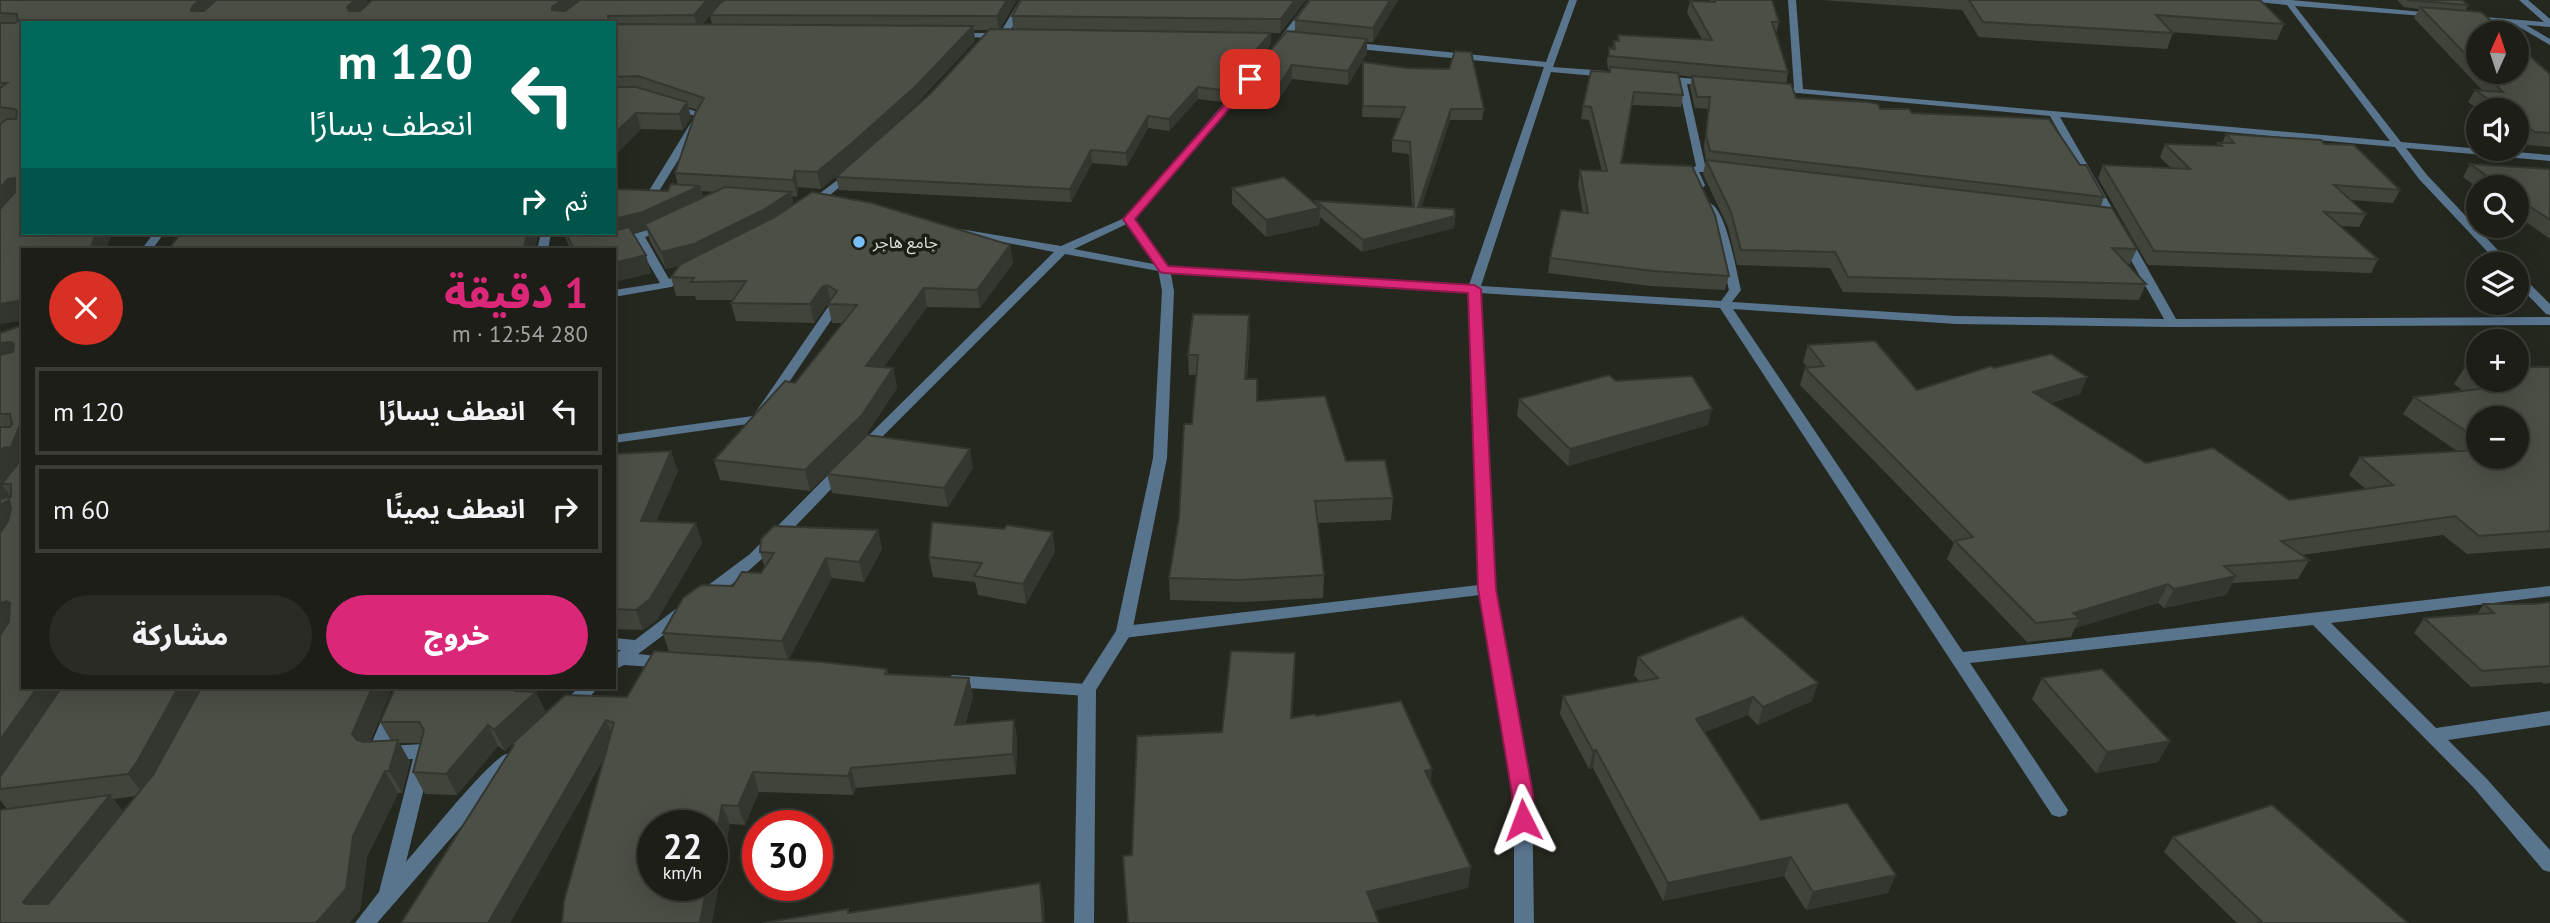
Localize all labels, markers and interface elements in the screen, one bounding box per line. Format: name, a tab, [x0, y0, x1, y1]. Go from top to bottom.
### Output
north arrow	[2466, 21, 2529, 84]
map controls	[2466, 21, 2529, 469]
text: 120 m	[338, 29, 473, 93]
icon: left	[497, 49, 588, 140]
pin	[1220, 49, 1280, 109]
icon: arrive	[1231, 60, 1269, 98]
button: sound	[2466, 98, 2529, 161]
text: انعطف يسارًا	[309, 102, 473, 144]
button: search	[2466, 175, 2529, 238]
icon: right	[514, 182, 552, 220]
text: ثم	[566, 184, 588, 217]
place label: جامع هاجر	[872, 232, 938, 255]
marker: جامع هاجر	[851, 234, 867, 250]
button: layers	[2466, 252, 2529, 315]
text: 1 دقيقة	[444, 265, 588, 320]
button: close	[49, 271, 123, 345]
text: 280 m · 12:54	[452, 319, 588, 348]
button: +	[2466, 329, 2529, 392]
icon: left	[546, 392, 584, 430]
text: انعطف يسارًا	[379, 394, 525, 427]
text: 120 m	[53, 395, 124, 428]
button: −	[2466, 406, 2529, 469]
icon: right	[546, 490, 584, 528]
text: انعطف يمينًا	[385, 492, 525, 525]
text: 60 m	[53, 493, 109, 526]
button: مشاركة	[49, 595, 312, 675]
button: خروج	[326, 595, 588, 675]
position arrow	[1486, 783, 1560, 857]
speed limit sign: 30	[742, 810, 833, 901]
text: 22	[663, 823, 702, 869]
text: km/h	[663, 861, 702, 884]

